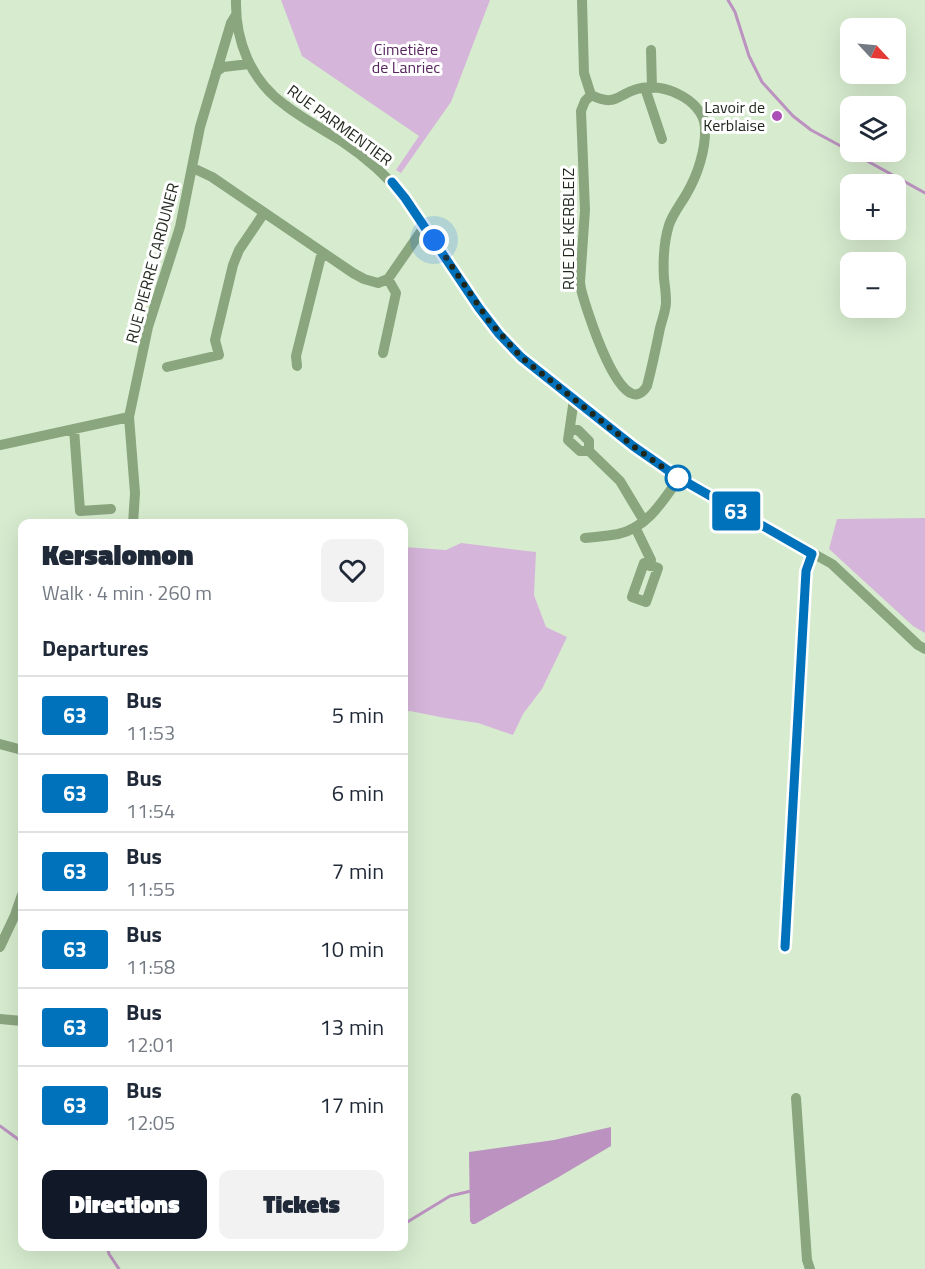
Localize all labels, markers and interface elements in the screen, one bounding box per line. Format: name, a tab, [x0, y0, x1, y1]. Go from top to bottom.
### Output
north arrow	[840, 18, 906, 84]
map controls	[840, 18, 906, 318]
park label: Cimetière de Lanriec	[372, 37, 440, 79]
street label: RUE PARMENTIER	[282, 79, 398, 172]
place label: Lavoir de Kerblaise	[703, 95, 765, 137]
button: layers	[840, 96, 906, 162]
marker: Lavoir de Kerblaise	[770, 109, 784, 123]
street label: RUE DE KERBLEIZ	[556, 168, 580, 290]
button: +	[840, 174, 906, 240]
street label: RUE PIERRE CARDUNER	[119, 180, 185, 346]
your location	[419, 225, 449, 255]
button: −	[840, 252, 906, 318]
unlabelled marker	[665, 465, 691, 491]
line badge: 63	[709, 492, 763, 530]
text: 63	[724, 495, 748, 527]
text: Kersalomon	[42, 533, 193, 576]
button: heart	[321, 539, 384, 602]
text: Walk · 4 min · 260 m	[42, 577, 212, 608]
text: Departures	[42, 631, 149, 665]
text: Bus	[126, 683, 162, 717]
text: 5 min	[332, 698, 384, 732]
text: 63	[63, 699, 87, 731]
text: 11:53	[126, 717, 175, 748]
text: Bus	[126, 761, 162, 795]
text: 6 min	[332, 776, 384, 810]
text: 63	[63, 777, 87, 809]
text: 11:54	[126, 795, 175, 826]
text: Bus	[126, 839, 162, 873]
text: 7 min	[332, 854, 384, 888]
text: 63	[63, 855, 87, 887]
text: 11:55	[126, 873, 175, 904]
text: Bus	[126, 917, 162, 951]
text: 10 min	[319, 932, 384, 966]
text: 63	[63, 933, 87, 965]
text: 11:58	[126, 951, 175, 982]
text: Bus	[126, 995, 162, 1029]
text: 13 min	[319, 1010, 384, 1044]
text: 63	[63, 1011, 87, 1043]
text: 12:01	[126, 1029, 175, 1060]
text: Bus	[126, 1073, 162, 1107]
text: 17 min	[319, 1088, 384, 1122]
text: 63	[63, 1089, 87, 1121]
text: 12:05	[126, 1107, 175, 1138]
button: Directions	[42, 1170, 207, 1239]
button: Tickets	[219, 1170, 384, 1239]

